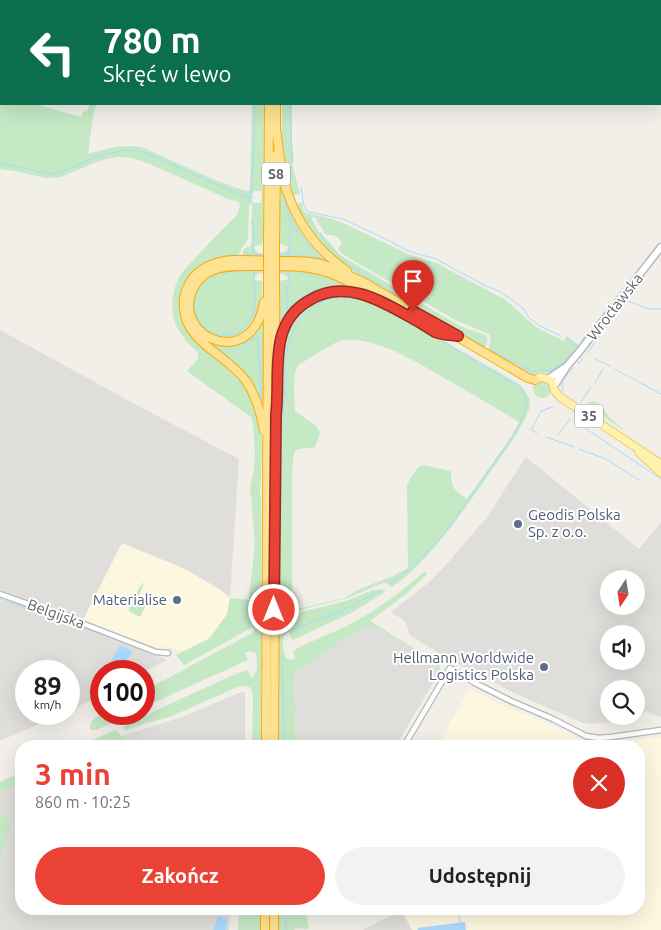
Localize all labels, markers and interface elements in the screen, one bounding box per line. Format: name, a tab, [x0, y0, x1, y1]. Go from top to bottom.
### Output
icon: left	[20, 20, 85, 85]
text: 780 m	[103, 20, 201, 60]
text: Skręć w lewo	[103, 61, 231, 86]
road number: S8	[262, 162, 290, 185]
pin	[392, 260, 434, 311]
icon: arrive	[399, 267, 427, 295]
street label: Wrocławska	[583, 270, 646, 344]
road number: 35	[575, 404, 603, 428]
place label: Geodis Polska Sp. z o.o.	[528, 506, 621, 540]
marker: Geodis Polska Sp. z o.o.	[512, 518, 524, 530]
north arrow	[600, 570, 645, 615]
map controls	[600, 570, 645, 725]
position arrow	[247, 583, 299, 635]
place label: Materialise	[93, 591, 167, 608]
marker: Materialise	[171, 594, 183, 606]
street label: Belgijska	[25, 595, 87, 632]
button: sound	[600, 625, 645, 670]
place label: Hellmann Worldwide Logistics Polska	[393, 649, 534, 683]
speed limit sign: 100	[90, 660, 155, 725]
marker: Hellmann Worldwide Logistics Polska	[538, 661, 550, 673]
text: 89	[33, 672, 62, 700]
button: search	[600, 680, 645, 725]
text: km/h	[34, 698, 61, 711]
text: 3 min	[35, 757, 111, 791]
button: close	[573, 757, 625, 809]
text: 860 m · 10:25	[35, 793, 131, 811]
button: Zakończ	[35, 847, 325, 905]
button: Udostępnij	[335, 847, 625, 905]

